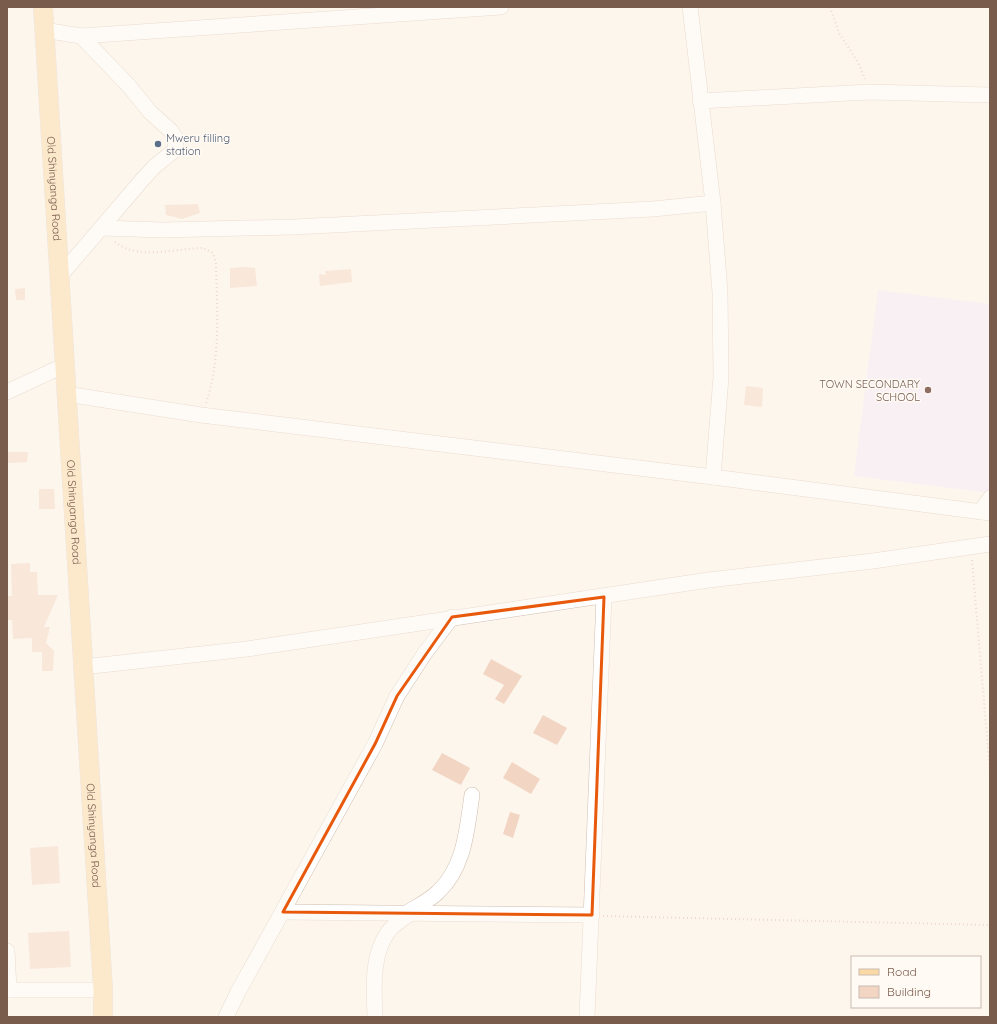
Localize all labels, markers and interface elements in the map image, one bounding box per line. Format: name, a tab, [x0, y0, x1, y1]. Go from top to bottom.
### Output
place label: Mweru filling station	[166, 131, 230, 158]
street label: Old Shinyanga Road	[44, 136, 64, 241]
marker: Mweru filling station	[153, 139, 163, 149]
place label: TOWN SECONDARY SCHOOL	[819, 377, 920, 404]
marker: TOWN SECONDARY SCHOOL	[923, 385, 933, 395]
street label: Old Shinyanga Road	[64, 459, 84, 565]
street label: Old Shinyanga Road	[83, 783, 104, 888]
legend	[851, 956, 981, 1008]
text: Road	[887, 964, 917, 979]
text: Building	[887, 984, 931, 999]

